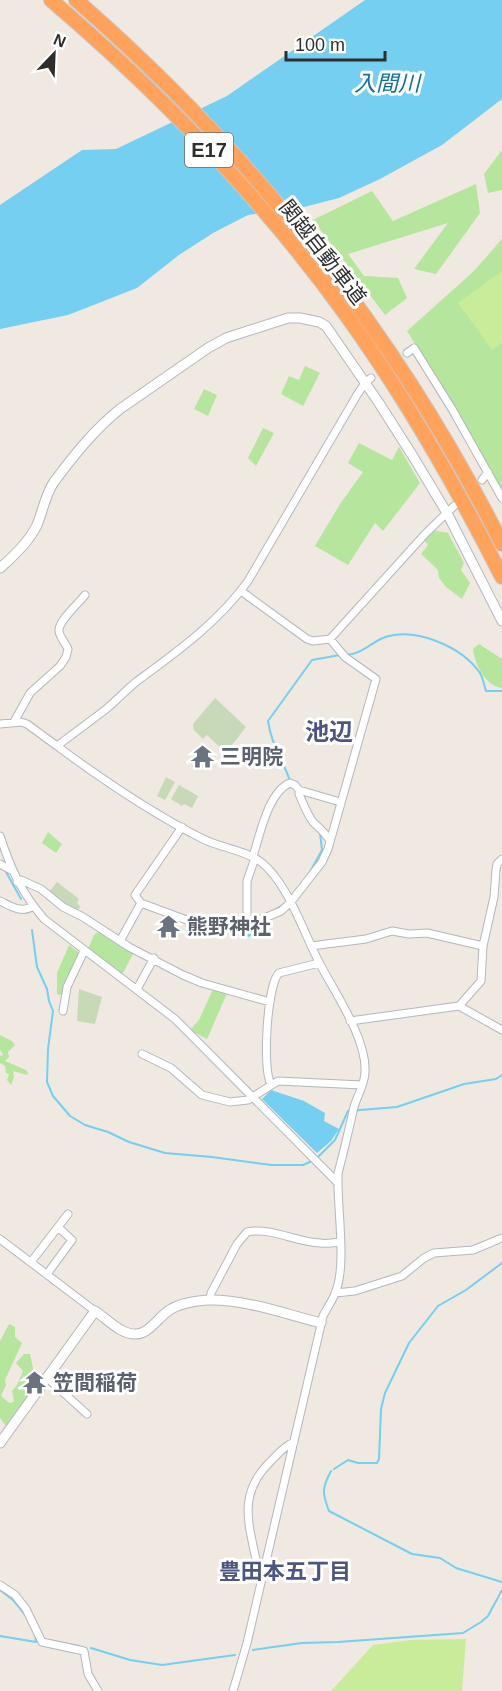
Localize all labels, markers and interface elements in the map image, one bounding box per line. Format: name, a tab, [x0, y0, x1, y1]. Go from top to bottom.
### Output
north arrow	[24, 24, 84, 84]
scale bar	[286, 24, 385, 62]
text: N	[51, 31, 68, 51]
text: 100 m	[295, 35, 345, 55]
water label: 入間川	[354, 71, 422, 96]
road number: E17	[185, 133, 233, 167]
street label: 関越自動車道	[275, 195, 371, 309]
district label: 池辺	[305, 718, 353, 745]
temple icon: 三明院	[189, 743, 215, 769]
place label: 三明院	[220, 745, 283, 768]
temple icon: 熊野神社	[156, 913, 182, 939]
place label: 熊野神社	[187, 915, 271, 938]
temple icon: 笠間稲荷	[22, 1369, 48, 1395]
place label: 笠間稲荷	[53, 1371, 137, 1394]
district label: 豊田本五丁目	[219, 1559, 351, 1584]

